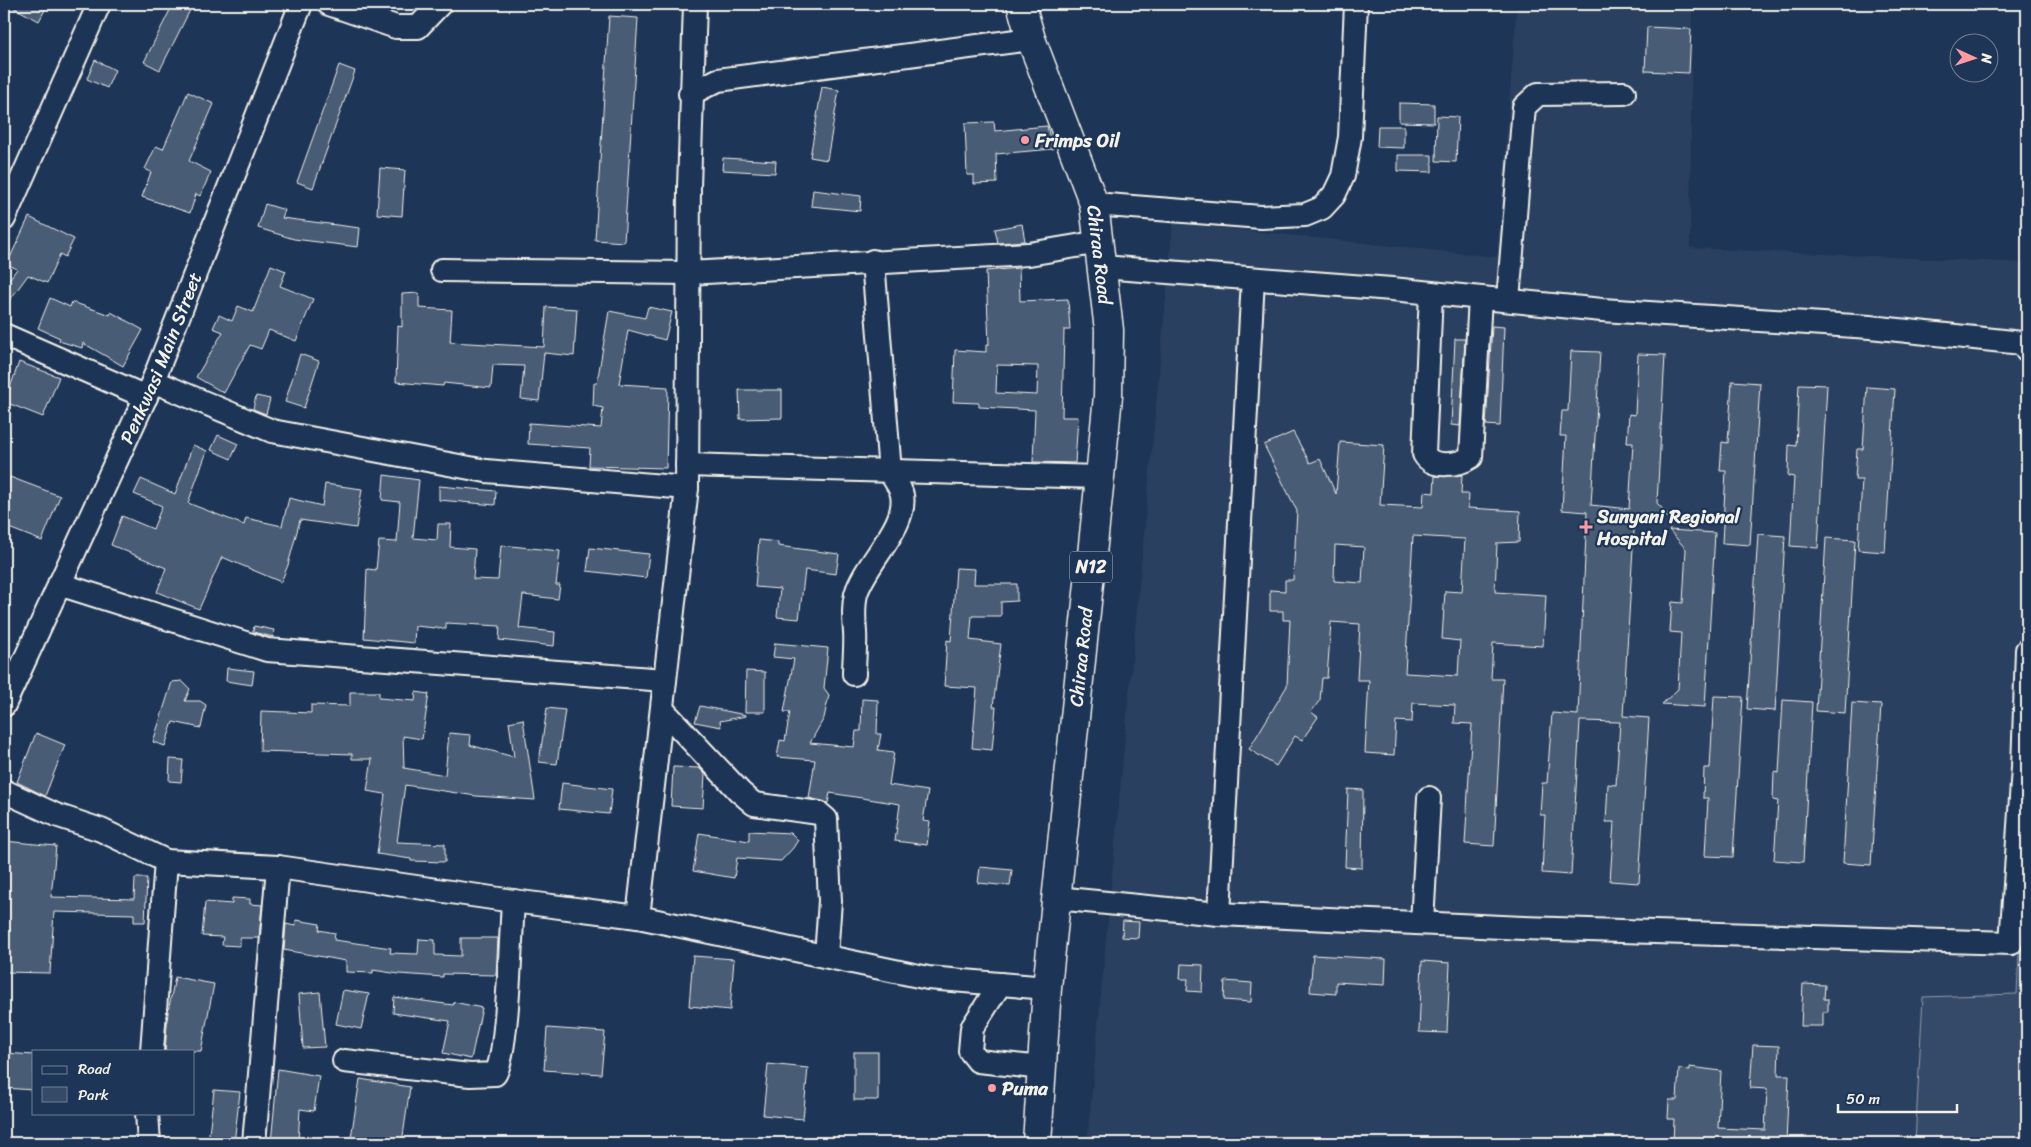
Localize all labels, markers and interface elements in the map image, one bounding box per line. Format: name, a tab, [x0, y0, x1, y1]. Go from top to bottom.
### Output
north arrow	[1948, 32, 1998, 82]
text: N	[1974, 52, 1999, 64]
place label: Frimps Oil	[1034, 124, 1121, 157]
marker: Frimps Oil	[1019, 134, 1031, 146]
street label: Chiraa Road	[1078, 203, 1123, 308]
street label: Penkwasi Main Street	[110, 267, 211, 449]
place label: Sunyani Regional Hospital	[1596, 500, 1741, 555]
marker: Sunyani Regional Hospital	[1579, 520, 1593, 534]
road number: N12	[1070, 552, 1112, 582]
street label: Chiraa Road	[1059, 604, 1103, 708]
legend	[32, 1050, 195, 1114]
text: Road	[78, 1056, 111, 1082]
place label: Puma	[1002, 1072, 1048, 1105]
text: Park	[78, 1082, 109, 1108]
marker: Puma	[986, 1082, 998, 1094]
scale bar	[1838, 1082, 1957, 1114]
text: 50 m	[1846, 1086, 1881, 1112]

